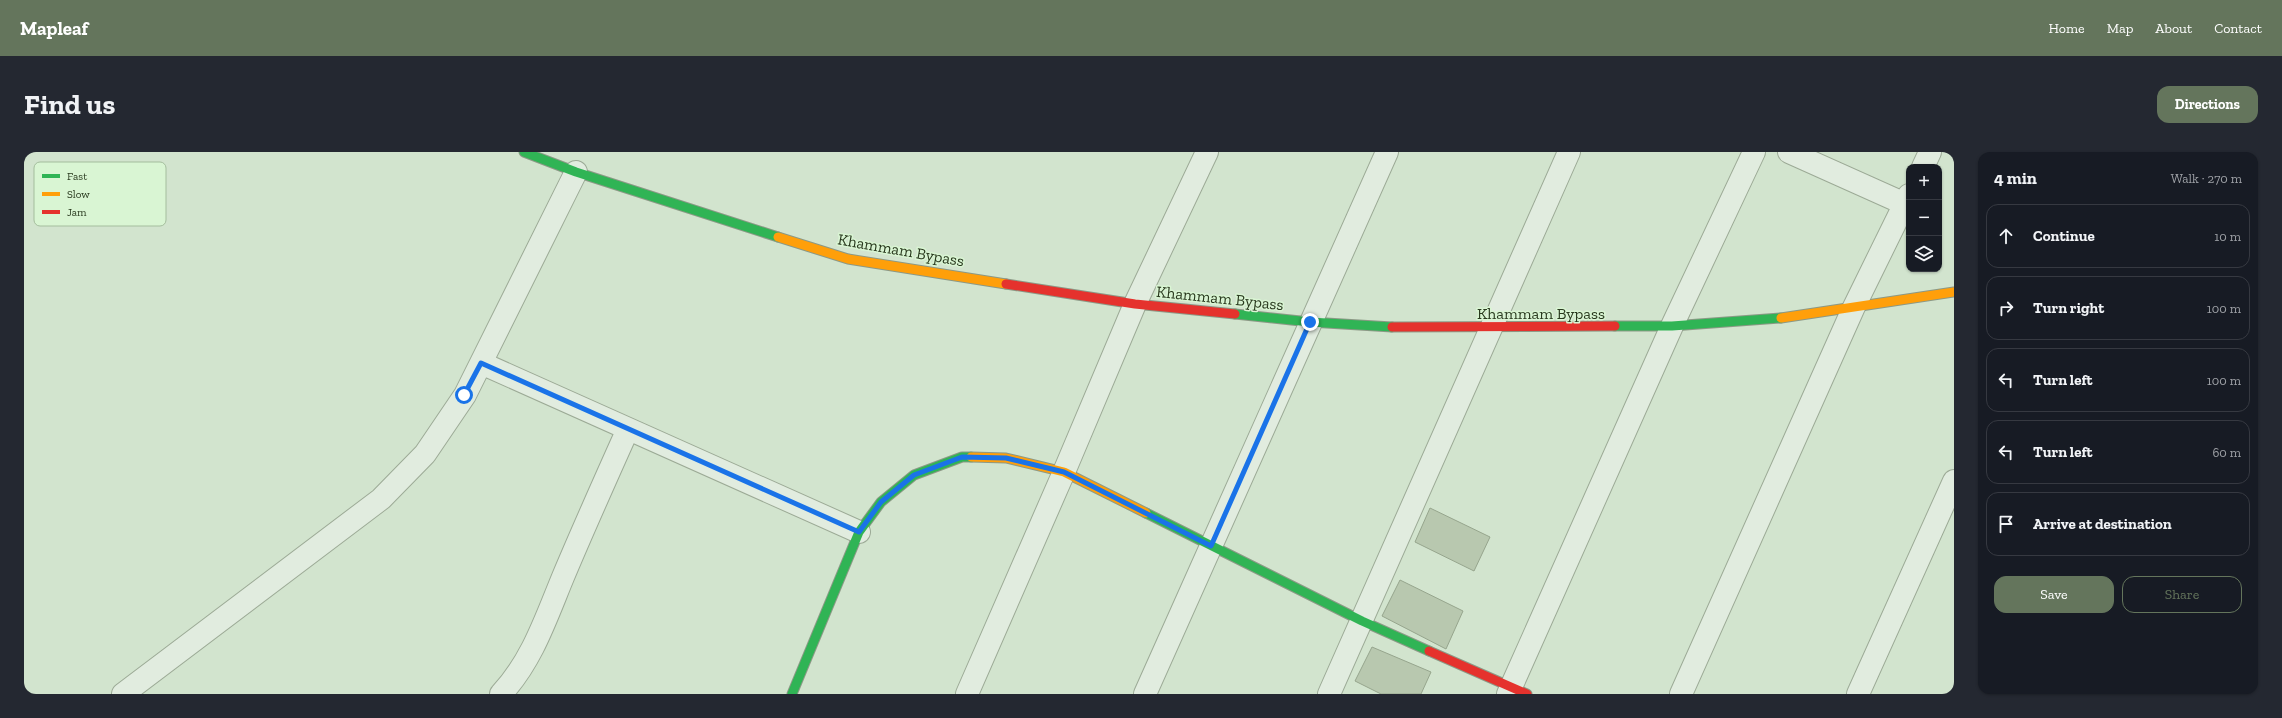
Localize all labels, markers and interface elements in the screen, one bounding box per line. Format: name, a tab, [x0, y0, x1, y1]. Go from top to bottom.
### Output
text: Mapleaf	[20, 17, 88, 40]
text: Home	[2049, 20, 2085, 37]
text: Map	[2107, 20, 2133, 37]
text: About	[2155, 20, 2192, 37]
text: Contact	[2214, 20, 2262, 37]
button: Directions	[2157, 86, 2258, 123]
text: Find us	[24, 88, 115, 121]
legend	[34, 162, 166, 226]
map controls	[1906, 164, 1942, 272]
button: +	[1906, 164, 1942, 200]
text: 4 min	[1994, 168, 2037, 188]
text: Fast	[67, 170, 88, 183]
text: Walk · 270 m	[2171, 171, 2242, 186]
text: Slow	[67, 188, 90, 201]
button: −	[1906, 200, 1942, 236]
text: Jam	[67, 206, 87, 219]
icon: ahead	[1995, 225, 2017, 247]
text: Continue	[2033, 227, 2095, 245]
text: 10 m	[2214, 229, 2241, 244]
street label: Khammam Bypass	[836, 230, 966, 270]
button: layers	[1906, 236, 1942, 272]
street label: Khammam Bypass	[1155, 282, 1285, 314]
icon: right	[1995, 297, 2017, 319]
text: Turn right	[2033, 299, 2104, 317]
text: 100 m	[2207, 301, 2241, 316]
street label: Khammam Bypass	[1477, 304, 1605, 323]
route end	[1301, 313, 1319, 331]
icon: left	[1995, 369, 2017, 391]
text: Turn left	[2033, 371, 2093, 389]
text: 100 m	[2207, 373, 2241, 388]
route start	[455, 386, 473, 404]
icon: left	[1995, 441, 2017, 463]
text: Turn left	[2033, 443, 2093, 461]
text: 60 m	[2212, 445, 2241, 460]
icon: arrive	[1995, 513, 2017, 535]
text: Arrive at destination	[2033, 515, 2172, 533]
button: Save	[1994, 576, 2114, 613]
button: Share	[2122, 576, 2242, 613]

